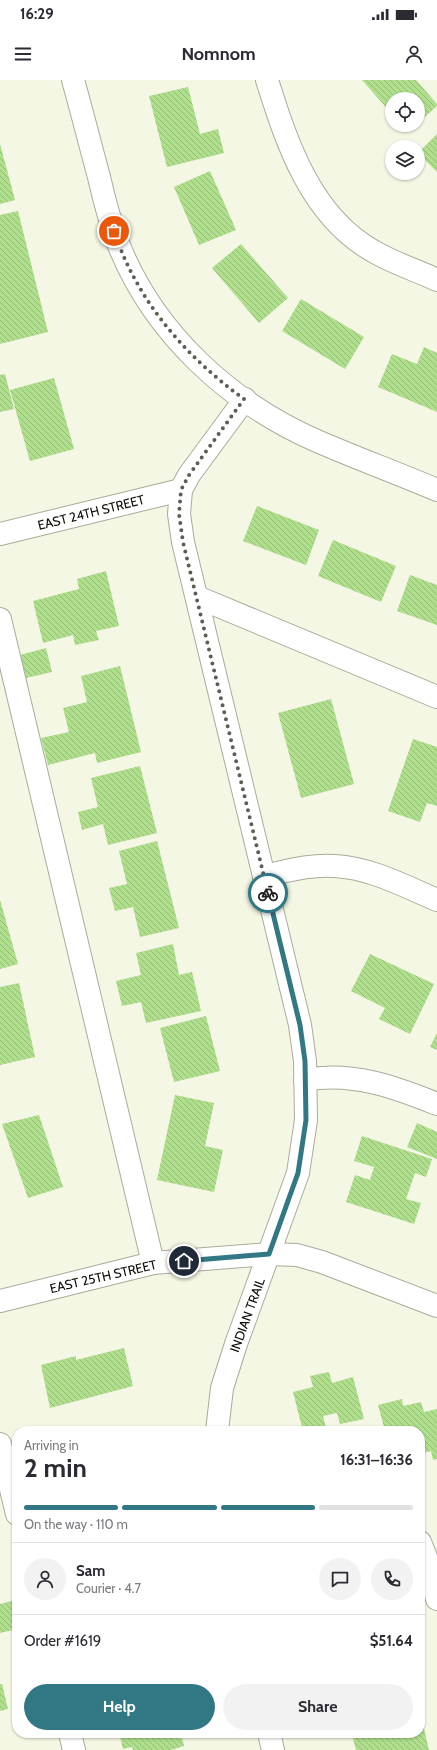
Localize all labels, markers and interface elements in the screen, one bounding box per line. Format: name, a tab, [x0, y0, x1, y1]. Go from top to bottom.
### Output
text: 16:29	[20, 5, 54, 23]
icon: menu	[12, 43, 34, 65]
text: Nomnom	[181, 43, 256, 65]
icon: person	[403, 43, 425, 65]
map controls	[385, 92, 425, 180]
button: locate	[385, 92, 425, 132]
button: layers	[385, 140, 425, 180]
pin	[97, 214, 131, 248]
icon: bag	[103, 220, 125, 242]
street label: EAST 24TH STREET	[36, 491, 146, 533]
courier	[248, 873, 288, 913]
icon: bike	[257, 882, 279, 904]
pin	[167, 1244, 201, 1278]
icon: home	[173, 1250, 195, 1272]
street label: EAST 25TH STREET	[48, 1256, 158, 1296]
street label: INDIAN TRAIL	[226, 1275, 268, 1354]
text: Arriving in	[24, 1437, 79, 1453]
text: 16:31–16:36	[340, 1451, 413, 1469]
text: 2 min	[24, 1452, 87, 1484]
text: On the way · 110 m	[24, 1516, 128, 1532]
button: person	[24, 1558, 66, 1600]
button: chat	[319, 1558, 361, 1600]
button: phone	[371, 1558, 413, 1600]
text: Sam	[76, 1562, 105, 1580]
text: Courier · 4.7	[76, 1580, 141, 1596]
text: Order #1619	[24, 1632, 101, 1650]
text: $51.64	[370, 1632, 413, 1650]
button: Help	[24, 1684, 215, 1730]
button: Share	[223, 1684, 413, 1730]

